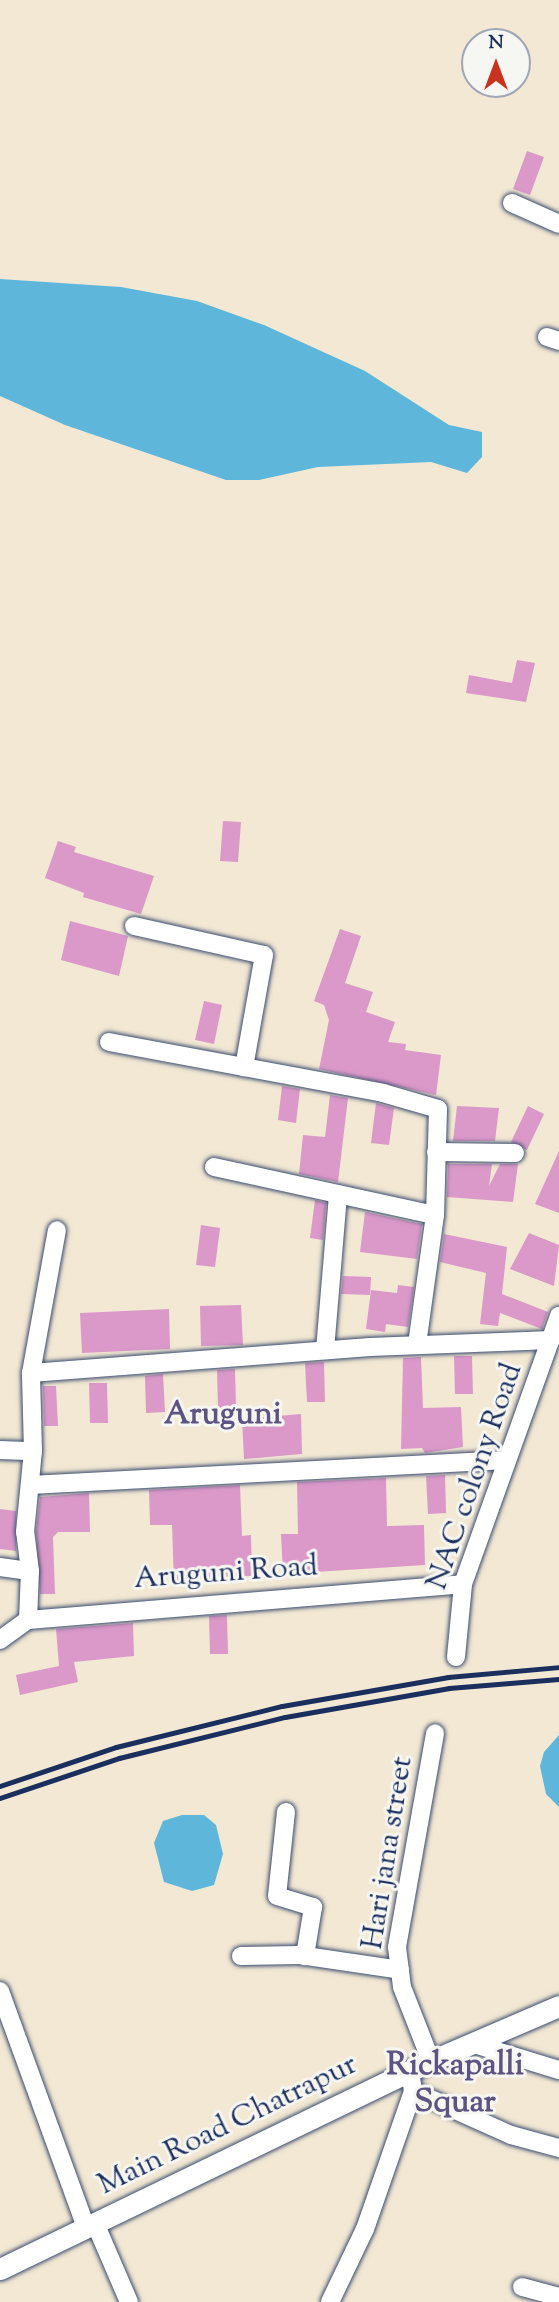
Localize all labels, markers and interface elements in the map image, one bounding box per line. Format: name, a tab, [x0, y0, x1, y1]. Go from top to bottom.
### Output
north arrow	[461, 28, 531, 98]
text: N	[488, 30, 504, 57]
street label: NAC colony Road	[420, 1359, 532, 1595]
district label: Aruguni	[164, 1396, 282, 1434]
street label: Aruguni Road	[133, 1550, 319, 1598]
street label: Hari jana street	[356, 1754, 422, 1952]
street label: Main Road Chatrapur	[93, 2048, 363, 2204]
district label: Rickapalli Squar	[386, 2048, 524, 2123]

